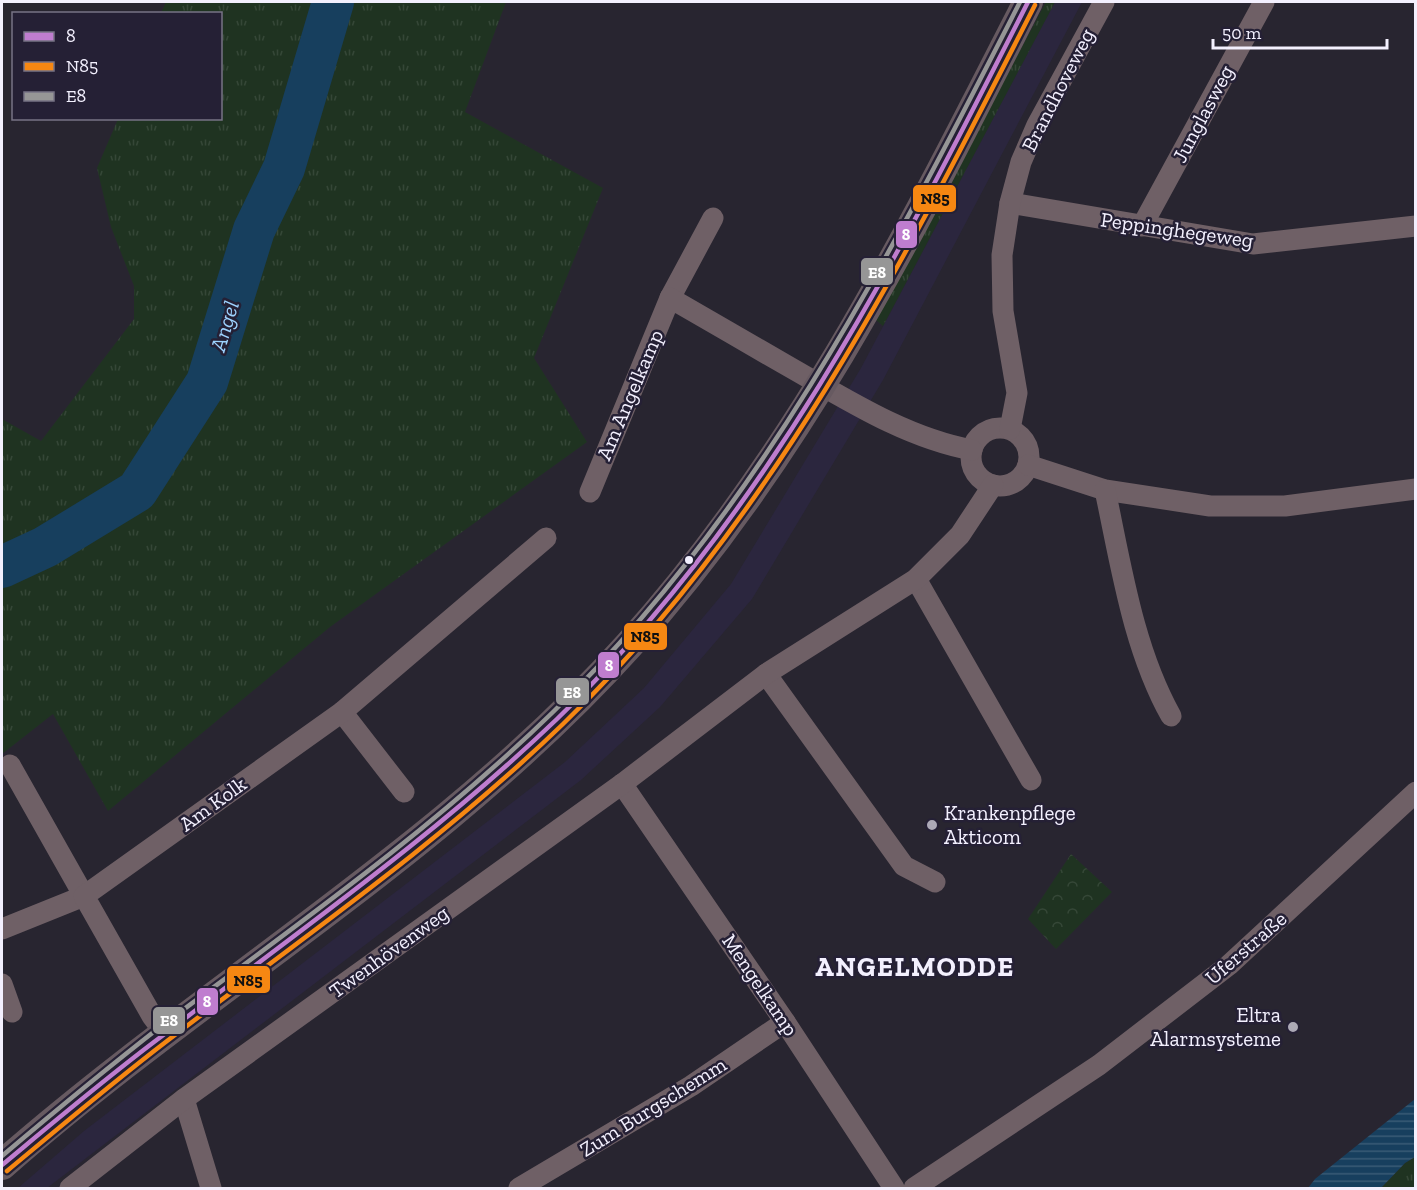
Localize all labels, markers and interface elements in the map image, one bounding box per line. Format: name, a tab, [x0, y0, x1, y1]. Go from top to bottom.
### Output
legend	[12, 12, 222, 120]
scale bar	[1213, 12, 1387, 50]
text: 50 m	[1222, 22, 1262, 44]
street label: Brandhoveweg	[1016, 24, 1099, 155]
text: 8	[66, 25, 76, 47]
text: N85	[66, 55, 98, 77]
street label: Junglasweg	[1166, 60, 1239, 167]
text: E8	[66, 85, 86, 107]
line badge: N85	[912, 184, 957, 213]
text: N85	[920, 189, 950, 208]
street label: Peppinghegeweg	[1099, 206, 1256, 253]
line badge: 8	[895, 220, 918, 249]
text: 8	[902, 225, 911, 244]
line badge: E8	[860, 257, 894, 286]
text: E8	[868, 263, 886, 282]
water label: Angel	[204, 298, 245, 356]
street label: Am Angelkamp	[591, 326, 668, 464]
unlabelled marker	[683, 554, 695, 566]
line badge: N85	[623, 622, 668, 651]
text: N85	[630, 627, 660, 646]
line badge: 8	[597, 651, 620, 679]
text: 8	[605, 656, 614, 675]
line badge: E8	[555, 677, 590, 706]
text: E8	[563, 683, 581, 702]
street label: Am Kolk	[174, 771, 251, 836]
place label: Krankenpflege Akticom	[944, 800, 1076, 849]
marker: Krankenpflege Akticom	[925, 818, 939, 832]
street label: Twenhövenweg	[324, 900, 454, 1003]
street label: Uferstraße	[1200, 906, 1291, 990]
street label: Mengelkamp	[717, 929, 804, 1040]
district label: ANGELMODDE	[815, 951, 1015, 983]
line badge: N85	[226, 965, 271, 994]
text: N85	[233, 971, 263, 990]
line badge: 8	[196, 987, 219, 1016]
text: 8	[203, 992, 212, 1011]
place label: Eltra Alarmsysteme	[1150, 1002, 1281, 1051]
line badge: E8	[152, 1006, 186, 1035]
text: E8	[160, 1011, 178, 1030]
marker: Eltra Alarmsysteme	[1286, 1020, 1300, 1034]
street label: Zum Burgschemm	[575, 1051, 731, 1162]

